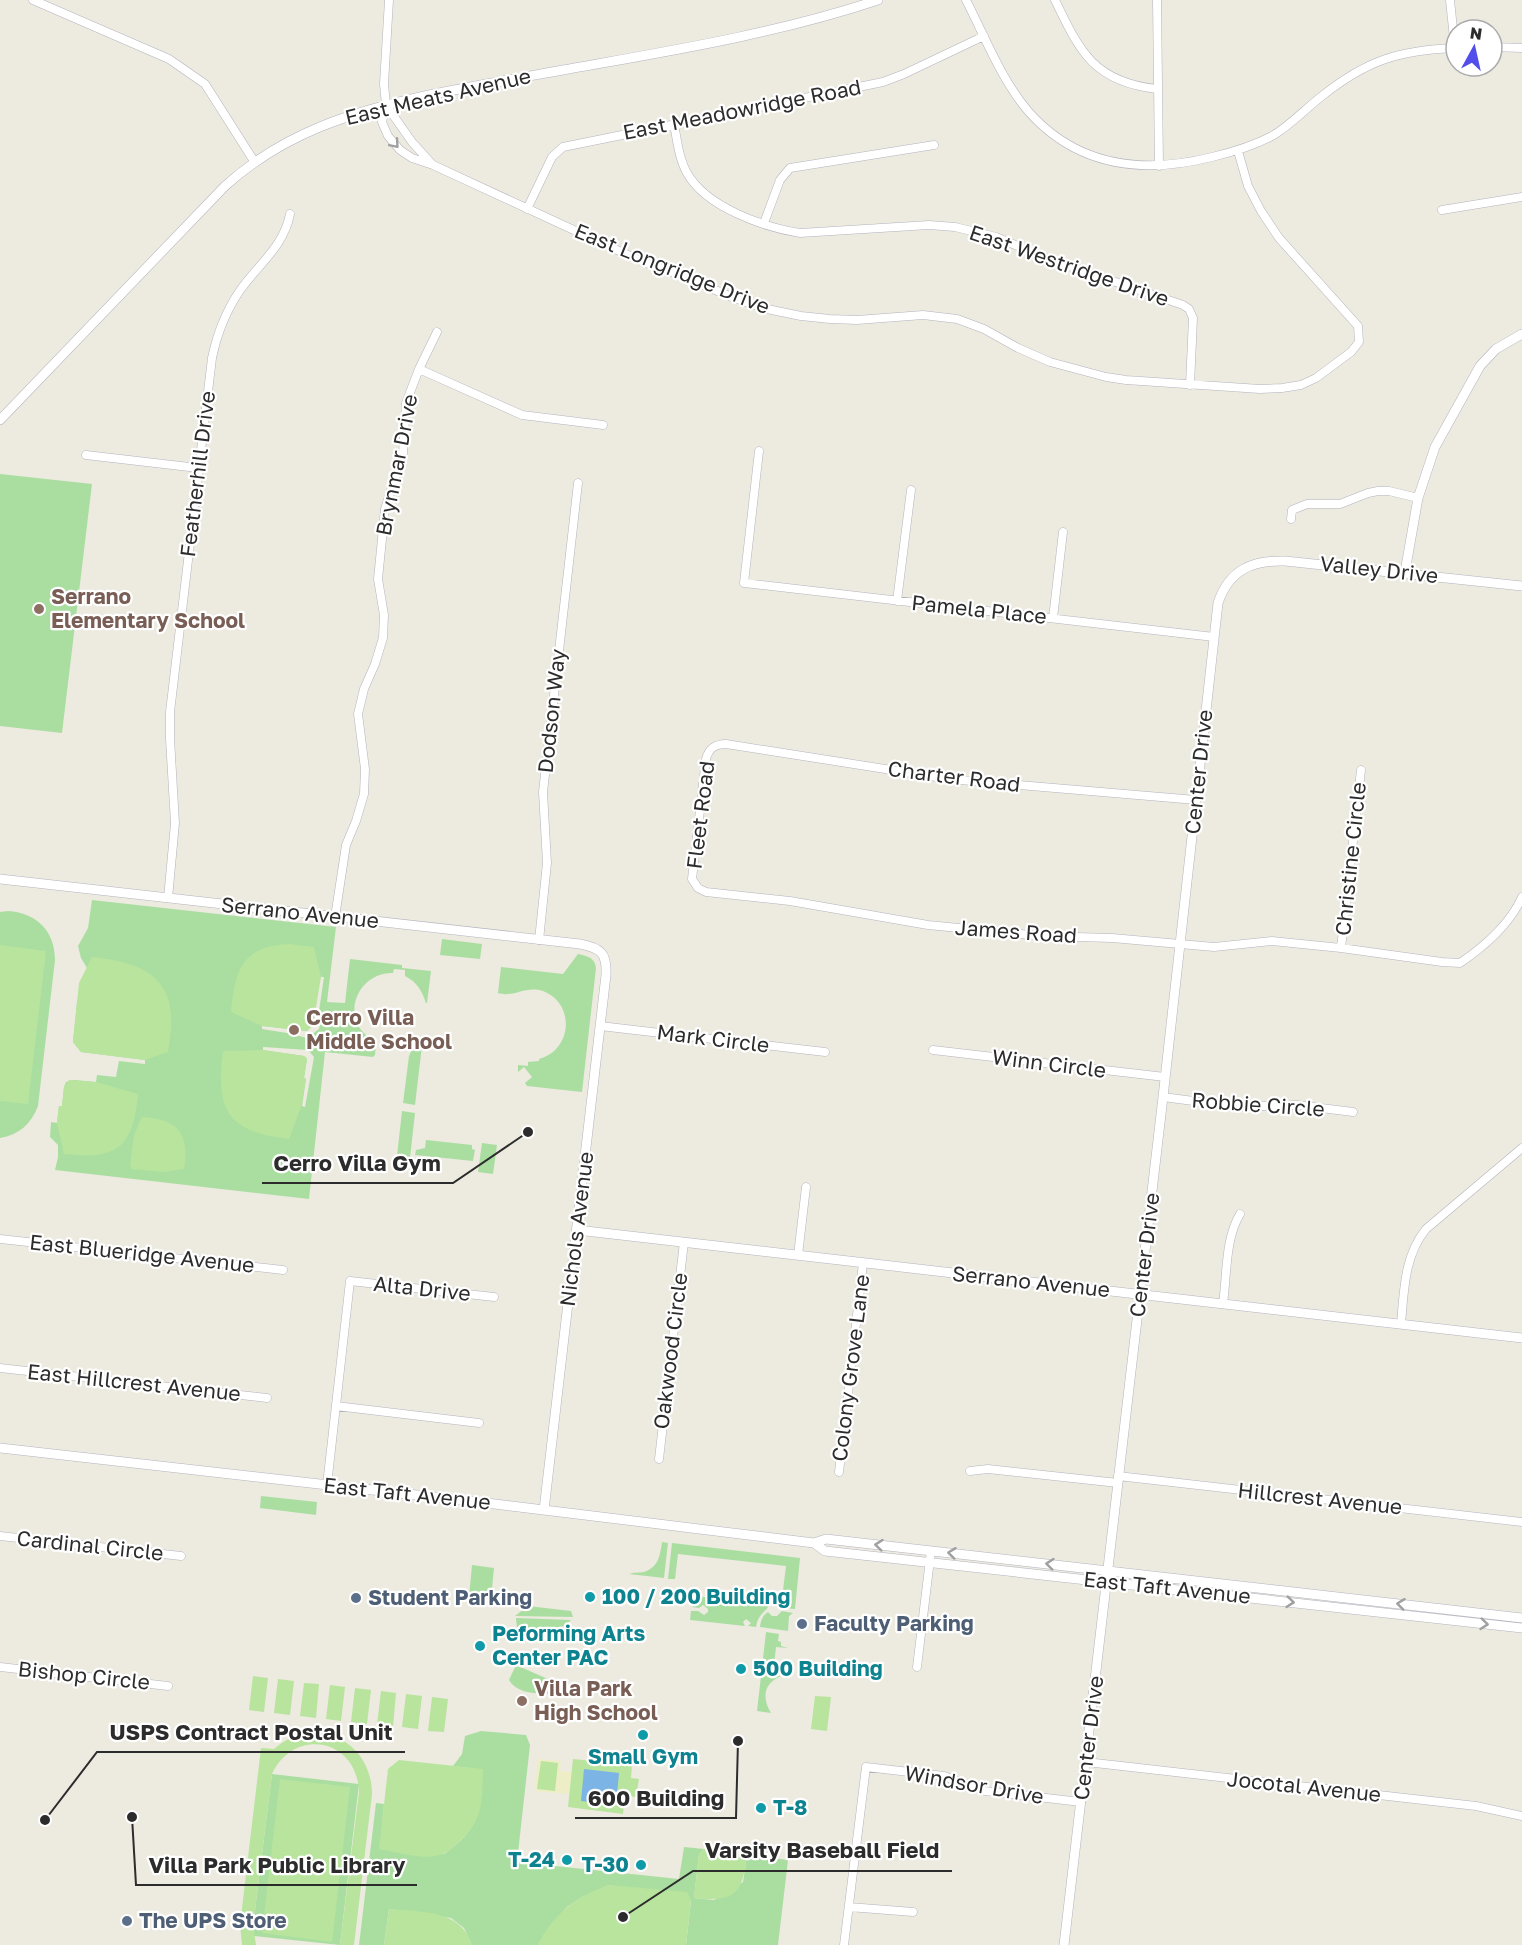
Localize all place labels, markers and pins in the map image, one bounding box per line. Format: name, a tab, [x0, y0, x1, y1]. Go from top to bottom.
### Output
place label: Serrano Elementary School	[51, 583, 245, 633]
marker: Serrano Elementary School	[32, 602, 46, 616]
place label: Cerro Villa Middle School	[306, 1004, 452, 1054]
marker: Cerro Villa Middle School	[287, 1023, 301, 1037]
callout: Cerro Villa Gym	[262, 1143, 453, 1183]
place label: 100 / 200 Building	[602, 1583, 790, 1609]
place label: Student Parking	[368, 1584, 532, 1610]
marker: 100 / 200 Building	[583, 1590, 597, 1604]
marker: Student Parking	[349, 1591, 363, 1605]
place label: Faculty Parking	[814, 1610, 974, 1636]
marker: Faculty Parking	[795, 1617, 809, 1631]
place label: Peforming Arts Center PAC	[492, 1620, 645, 1670]
marker: Peforming Arts Center PAC	[473, 1639, 487, 1653]
place label: 500 Building	[753, 1655, 883, 1681]
marker: 500 Building	[734, 1662, 748, 1676]
place label: Villa Park High School	[534, 1675, 658, 1725]
marker: Villa Park High School	[515, 1694, 529, 1708]
callout: USPS Contract Postal Unit	[97, 1712, 405, 1752]
marker: Small Gym	[636, 1728, 650, 1742]
place label: Small Gym	[588, 1743, 698, 1769]
callout: 600 Building	[575, 1778, 736, 1818]
place label: T-8	[773, 1794, 808, 1820]
marker: T-8	[754, 1801, 768, 1815]
callout: Varsity Baseball Field	[693, 1831, 952, 1871]
callout: Villa Park Public Library	[136, 1845, 417, 1885]
place label: T-24	[508, 1846, 555, 1872]
place label: T-30	[581, 1851, 629, 1877]
marker: T-24	[560, 1853, 574, 1867]
marker: T-30	[634, 1858, 648, 1872]
place label: The UPS Store	[139, 1907, 287, 1933]
marker: The UPS Store	[120, 1914, 134, 1928]

